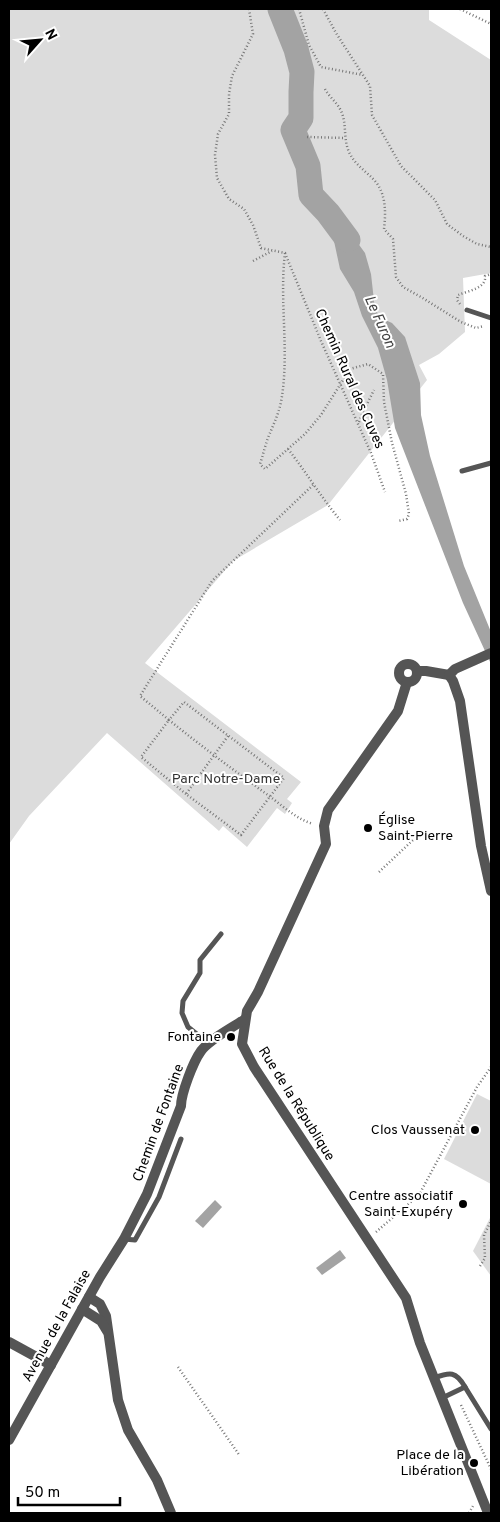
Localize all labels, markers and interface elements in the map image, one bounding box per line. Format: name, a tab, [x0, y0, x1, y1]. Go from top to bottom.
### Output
north arrow	[15, 15, 65, 65]
text: N	[40, 26, 60, 43]
water label: Le Furon	[359, 293, 399, 351]
street label: Chemin Rural des Cuves	[310, 306, 388, 452]
park label: Parc Notre-Dame	[172, 771, 280, 788]
place label: Église Saint-Pierre	[378, 811, 453, 845]
marker: Église Saint-Pierre	[362, 822, 374, 834]
place label: Fontaine	[167, 1029, 221, 1046]
marker: Fontaine	[225, 1031, 237, 1043]
street label: Rue de la République	[254, 1044, 338, 1164]
street label: Chemin de Fontaine	[130, 1062, 188, 1184]
place label: Clos Vaussenat	[371, 1122, 465, 1139]
marker: Clos Vaussenat	[469, 1124, 481, 1136]
place label: Centre associatif Saint-Exupéry	[349, 1188, 453, 1221]
marker: Centre associatif Saint-Exupéry	[457, 1198, 469, 1210]
street label: Avenue de la Falaise	[19, 1267, 95, 1385]
place label: Place de la Libération	[396, 1447, 464, 1480]
marker: Place de la Libération	[468, 1457, 480, 1469]
scale bar	[18, 1474, 120, 1506]
text: 50 m	[25, 1484, 60, 1503]

